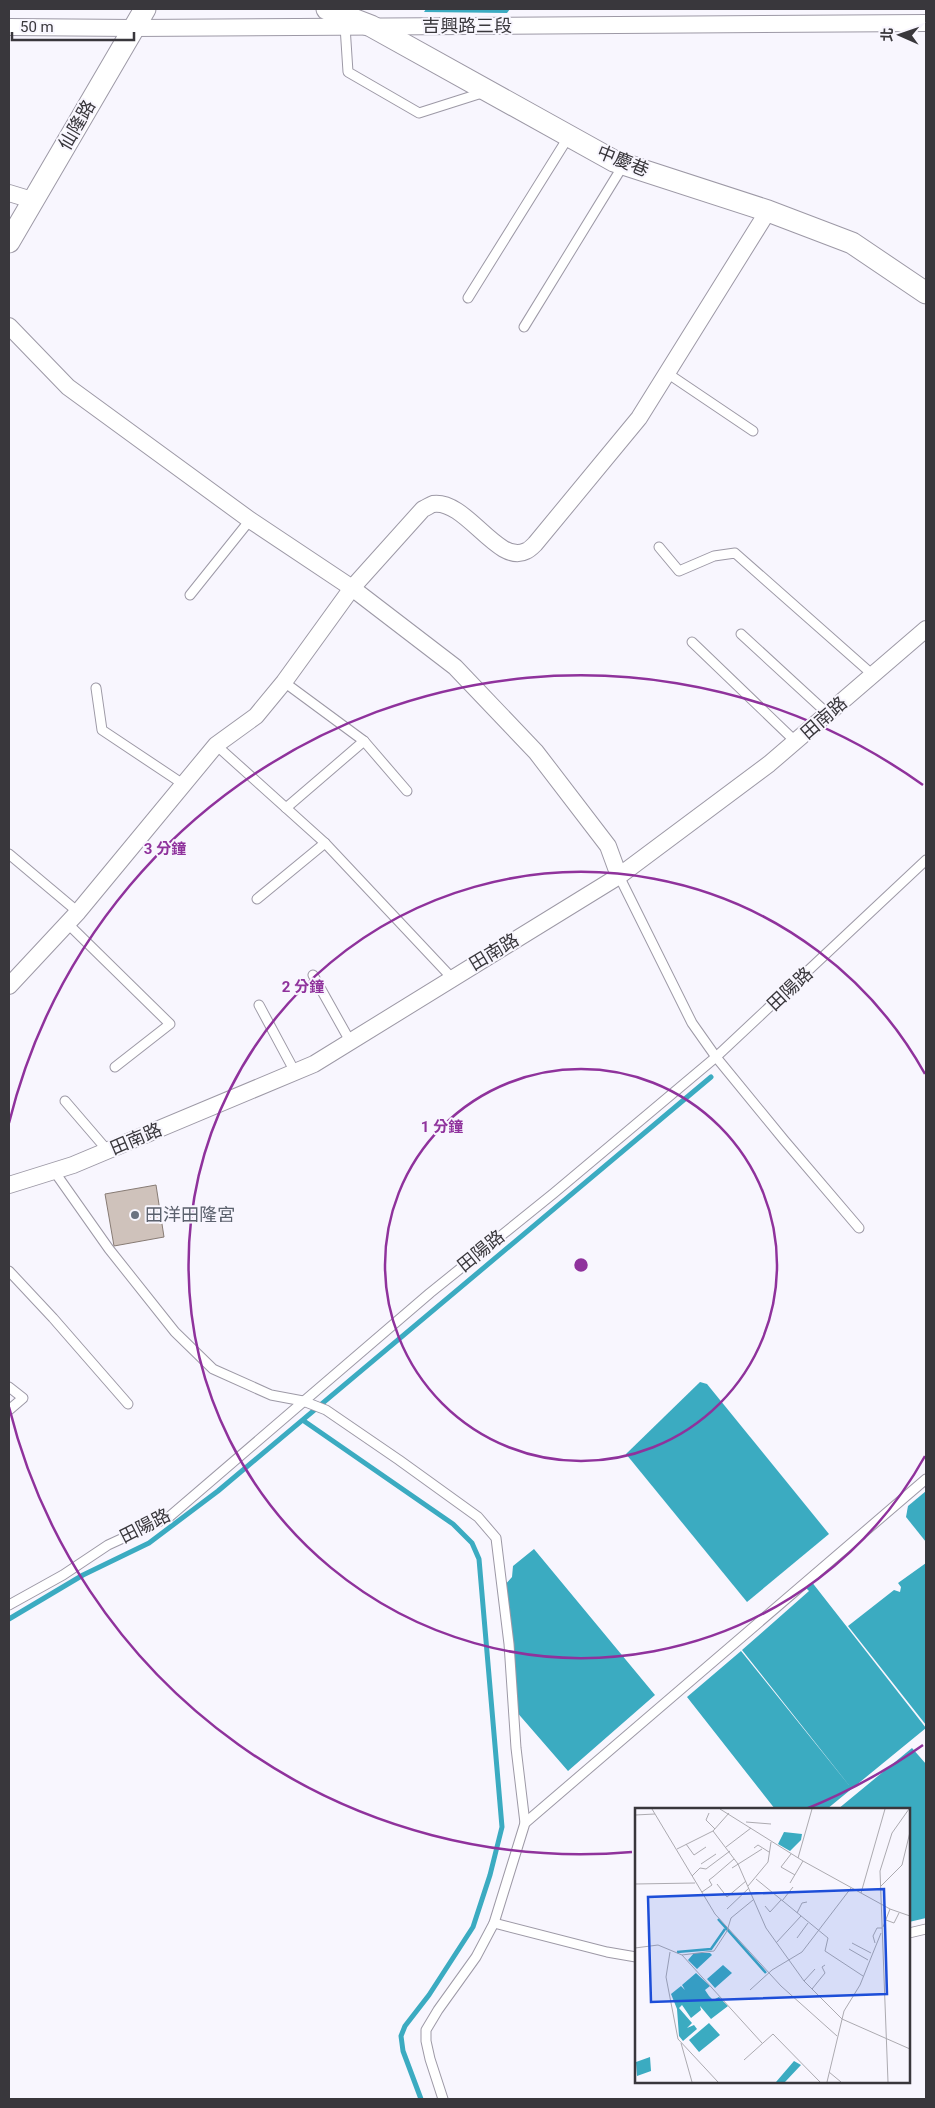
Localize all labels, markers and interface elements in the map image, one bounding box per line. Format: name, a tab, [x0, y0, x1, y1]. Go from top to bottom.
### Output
scale bar	[12, 10, 135, 42]
north arrow	[875, 10, 925, 60]
street label: 吉興路三段	[422, 15, 512, 36]
text: 50 m	[20, 18, 54, 36]
text: 北	[879, 27, 895, 42]
street label: 仙隆路	[54, 96, 99, 153]
street label: 中慶巷	[594, 141, 652, 180]
street label: 田南路	[796, 692, 851, 743]
text: 3 分鐘	[144, 840, 186, 858]
street label: 田南路	[465, 929, 522, 974]
street label: 田陽路	[763, 963, 817, 1015]
text: 2 分鐘	[282, 978, 324, 996]
street label: 田南路	[107, 1118, 165, 1159]
text: 1 分鐘	[421, 1118, 463, 1136]
place label: 田洋田隆宮	[145, 1204, 235, 1225]
marker: 田洋田隆宮	[129, 1209, 141, 1221]
street label: 田陽路	[453, 1225, 508, 1276]
centre of rings	[572, 1256, 590, 1274]
street label: 田陽路	[116, 1504, 174, 1547]
inset map	[635, 1808, 910, 2083]

